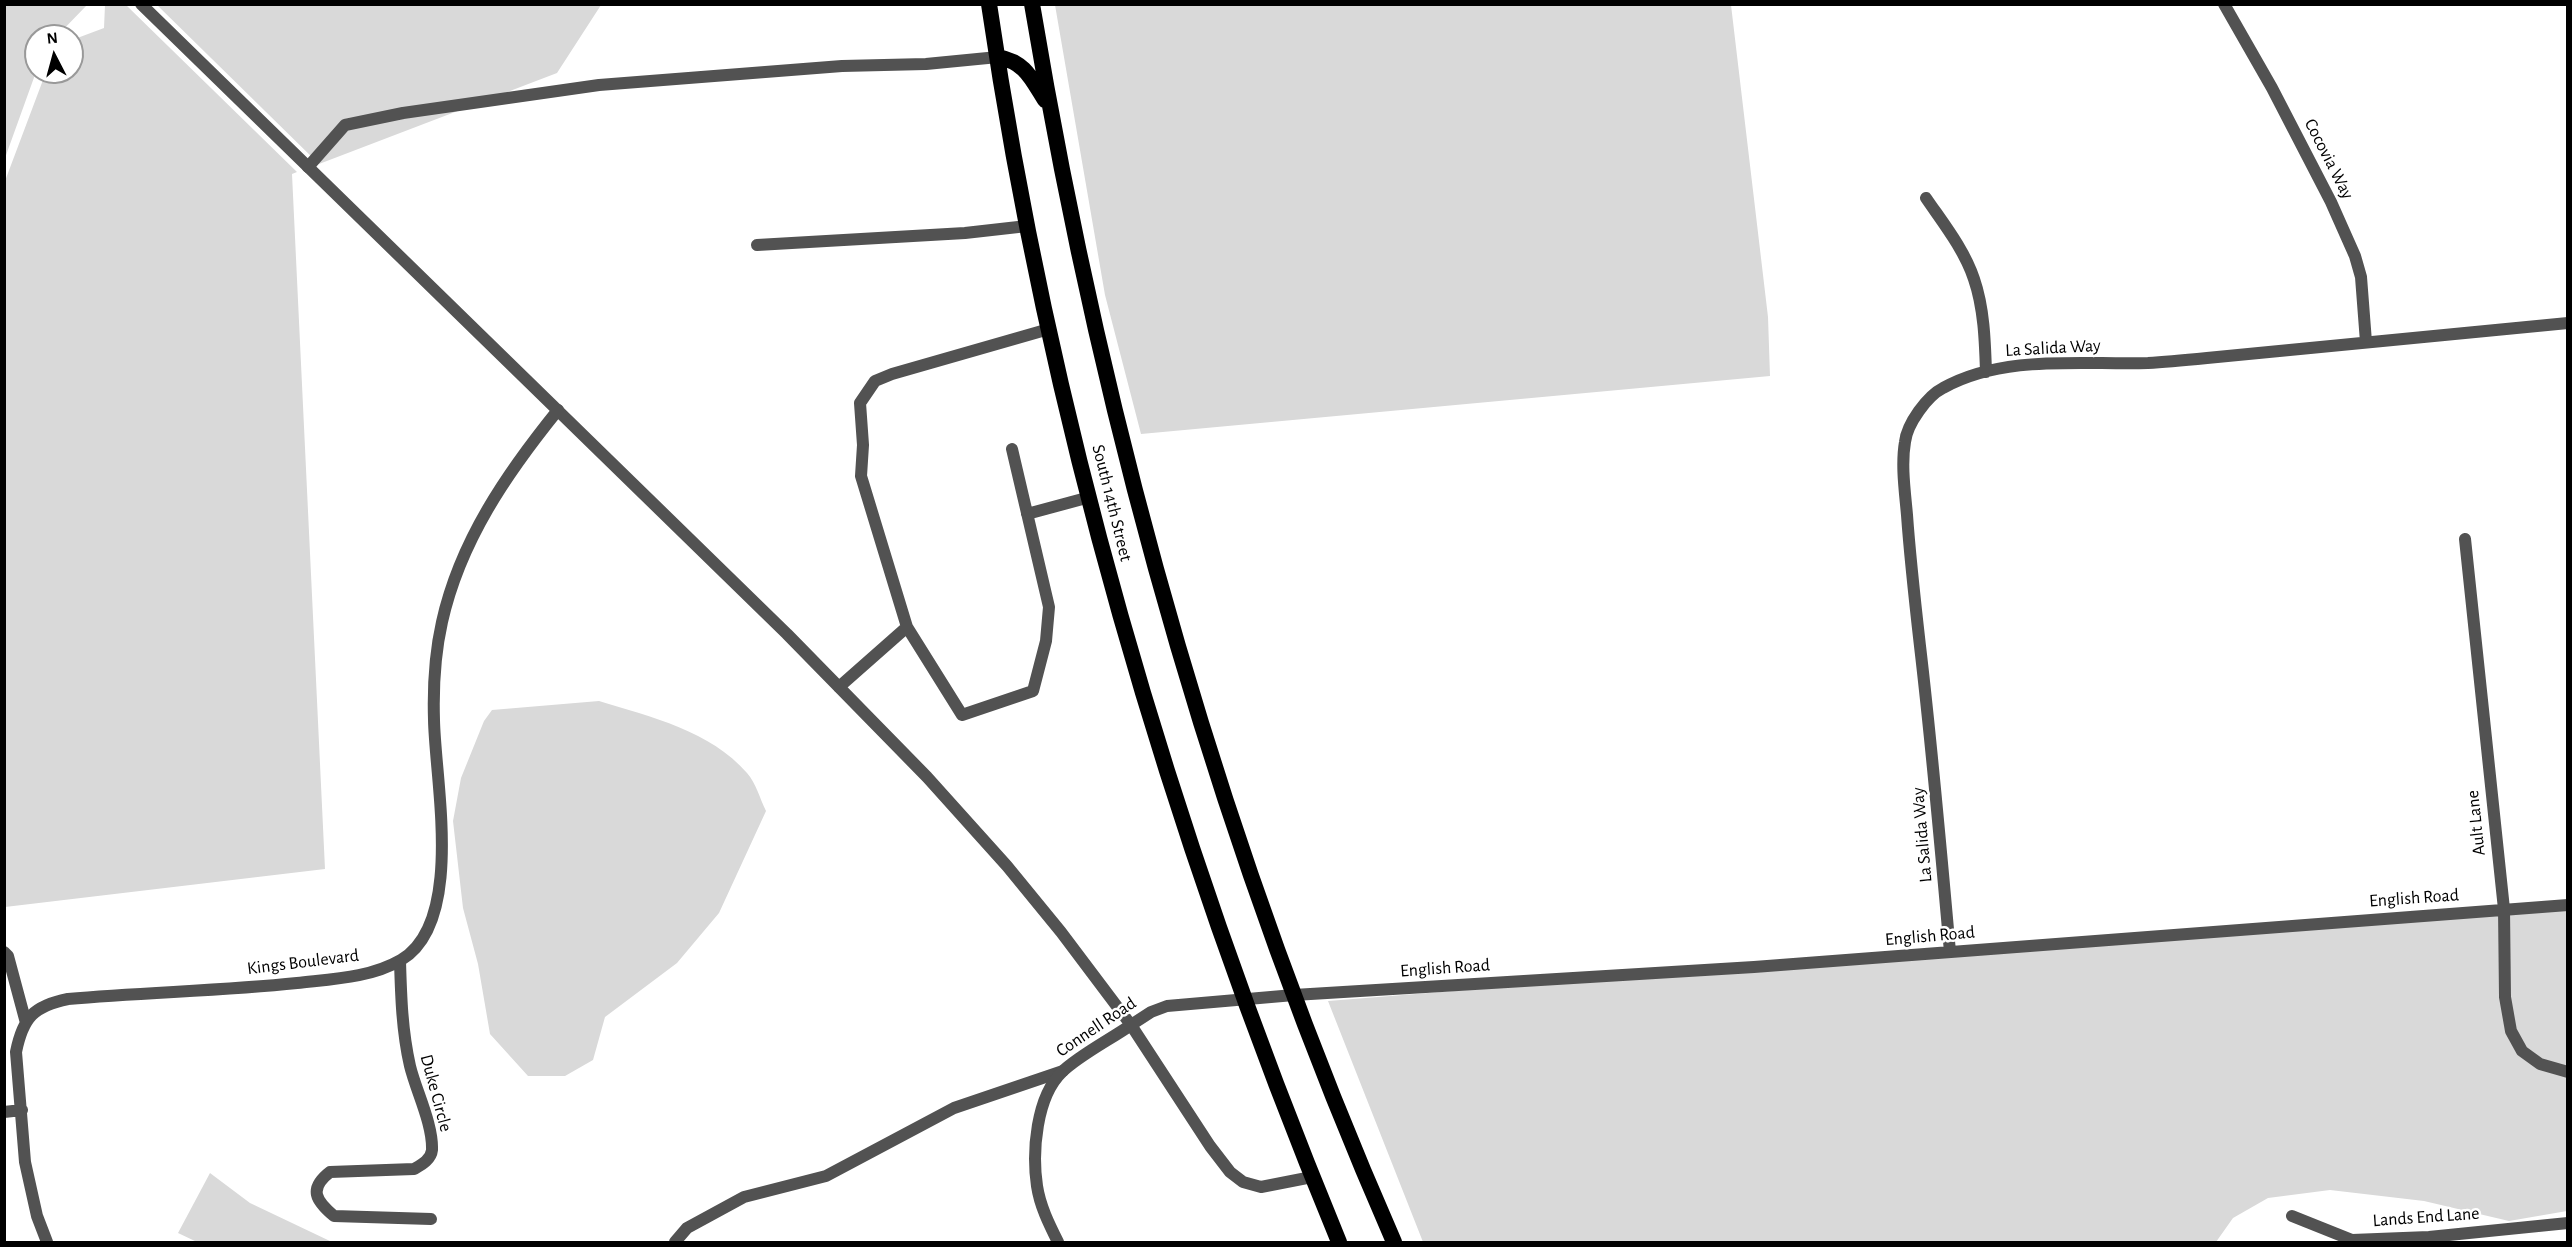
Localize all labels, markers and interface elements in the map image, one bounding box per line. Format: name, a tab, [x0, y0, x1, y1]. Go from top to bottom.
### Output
north arrow	[24, 24, 84, 84]
text: N	[46, 30, 59, 47]
street label: Cocovia Way	[2300, 115, 2358, 203]
street label: La Salida Way	[2005, 335, 2101, 361]
street label: South 14th Street	[1087, 442, 1137, 564]
street label: La Salida Way	[1907, 786, 1937, 884]
street label: Ault Lane	[2462, 789, 2490, 857]
street label: English Road	[2368, 884, 2460, 912]
street label: English Road	[1884, 921, 1976, 951]
street label: Kings Boulevard	[246, 944, 360, 980]
street label: English Road	[1399, 954, 1491, 982]
street label: Connell Road	[1052, 992, 1140, 1062]
street label: Duke Circle	[415, 1052, 457, 1134]
street label: Lands End Lane	[2372, 1202, 2480, 1232]

